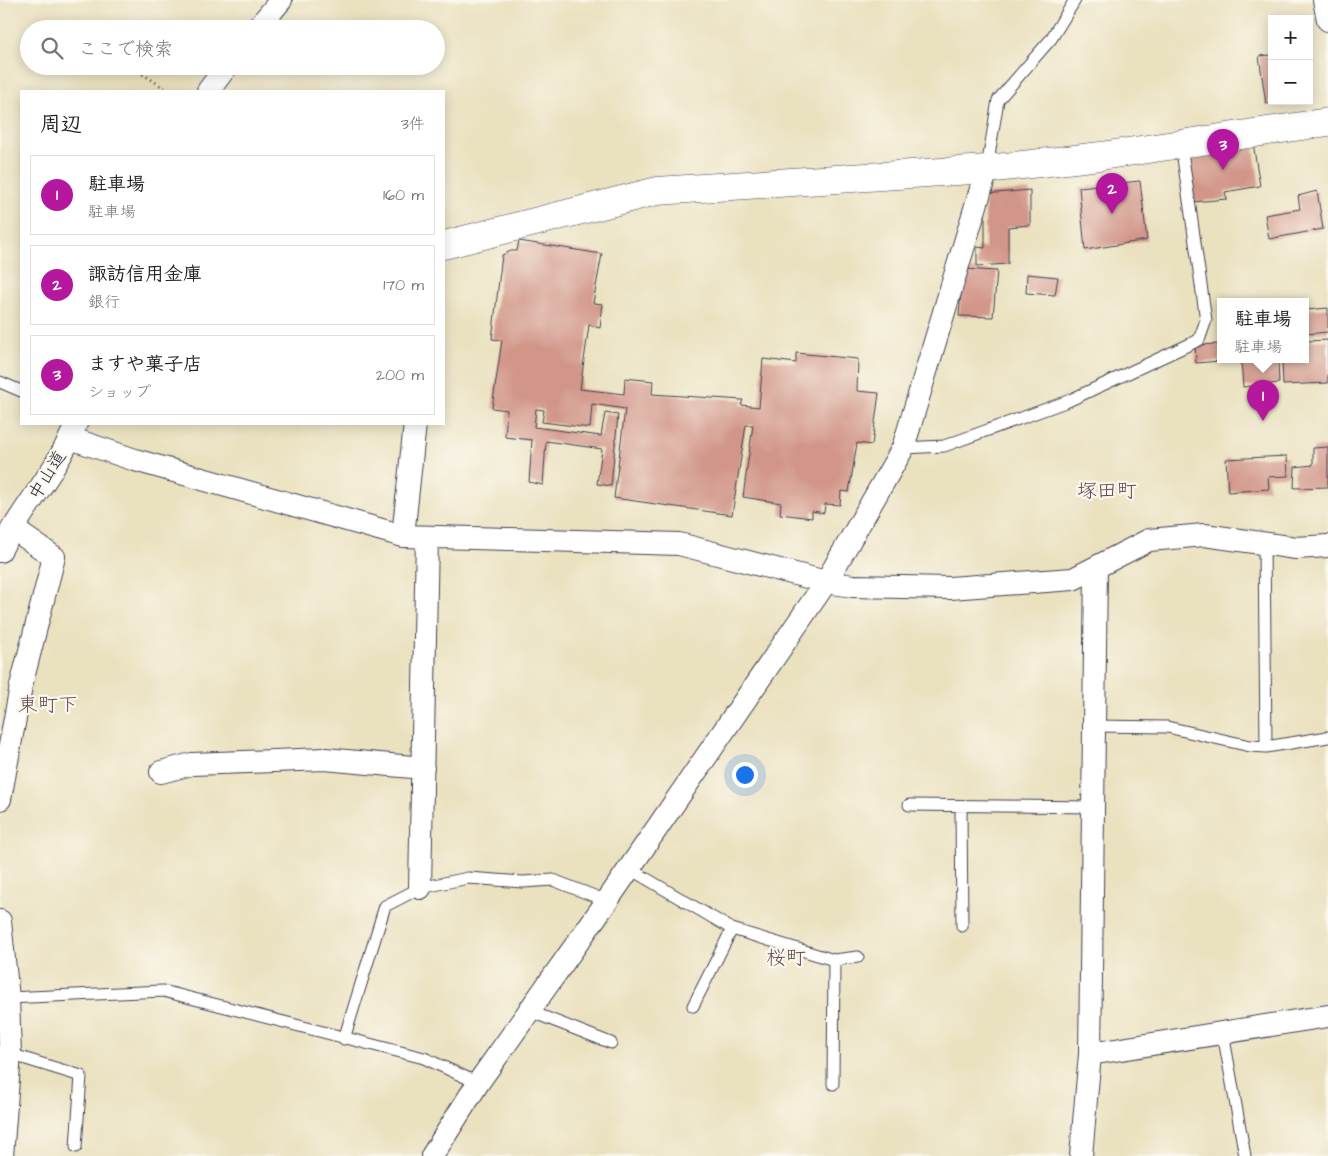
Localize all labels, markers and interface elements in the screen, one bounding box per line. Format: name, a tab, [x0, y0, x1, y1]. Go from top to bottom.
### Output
map controls	[1268, 15, 1313, 105]
button: +	[1268, 15, 1313, 60]
search box	[20, 20, 445, 75]
icon: search	[38, 34, 66, 62]
text: ここで検索	[78, 36, 173, 63]
button: −	[1268, 60, 1313, 105]
text: 周辺	[40, 110, 82, 139]
text: 3件	[401, 113, 425, 135]
pin: 3	[1207, 129, 1239, 170]
text: 駐車場	[88, 171, 145, 198]
pin: 2	[1096, 173, 1128, 214]
text: 1	[56, 184, 58, 206]
text: 160 m	[383, 184, 424, 206]
text: 駐車場	[88, 201, 136, 223]
text: 諏訪信用金庫	[88, 261, 202, 288]
text: 2	[52, 274, 62, 296]
text: 170 m	[383, 274, 424, 296]
text: 銀行	[88, 291, 120, 313]
popup	[1217, 298, 1309, 363]
text: 駐車場	[1234, 306, 1292, 333]
text: 駐車場	[1234, 336, 1283, 358]
text: ますや菓子店	[88, 351, 202, 378]
text: 3	[53, 364, 61, 386]
text: 200 m	[376, 364, 424, 386]
pin: 1	[1247, 380, 1279, 421]
text: ショップ	[88, 381, 151, 403]
street label: 中山道	[23, 446, 72, 505]
district label: 塚田町	[1077, 477, 1137, 505]
district label: 東町下	[18, 691, 78, 719]
your location	[732, 762, 758, 788]
district label: 桜町	[766, 944, 806, 972]

